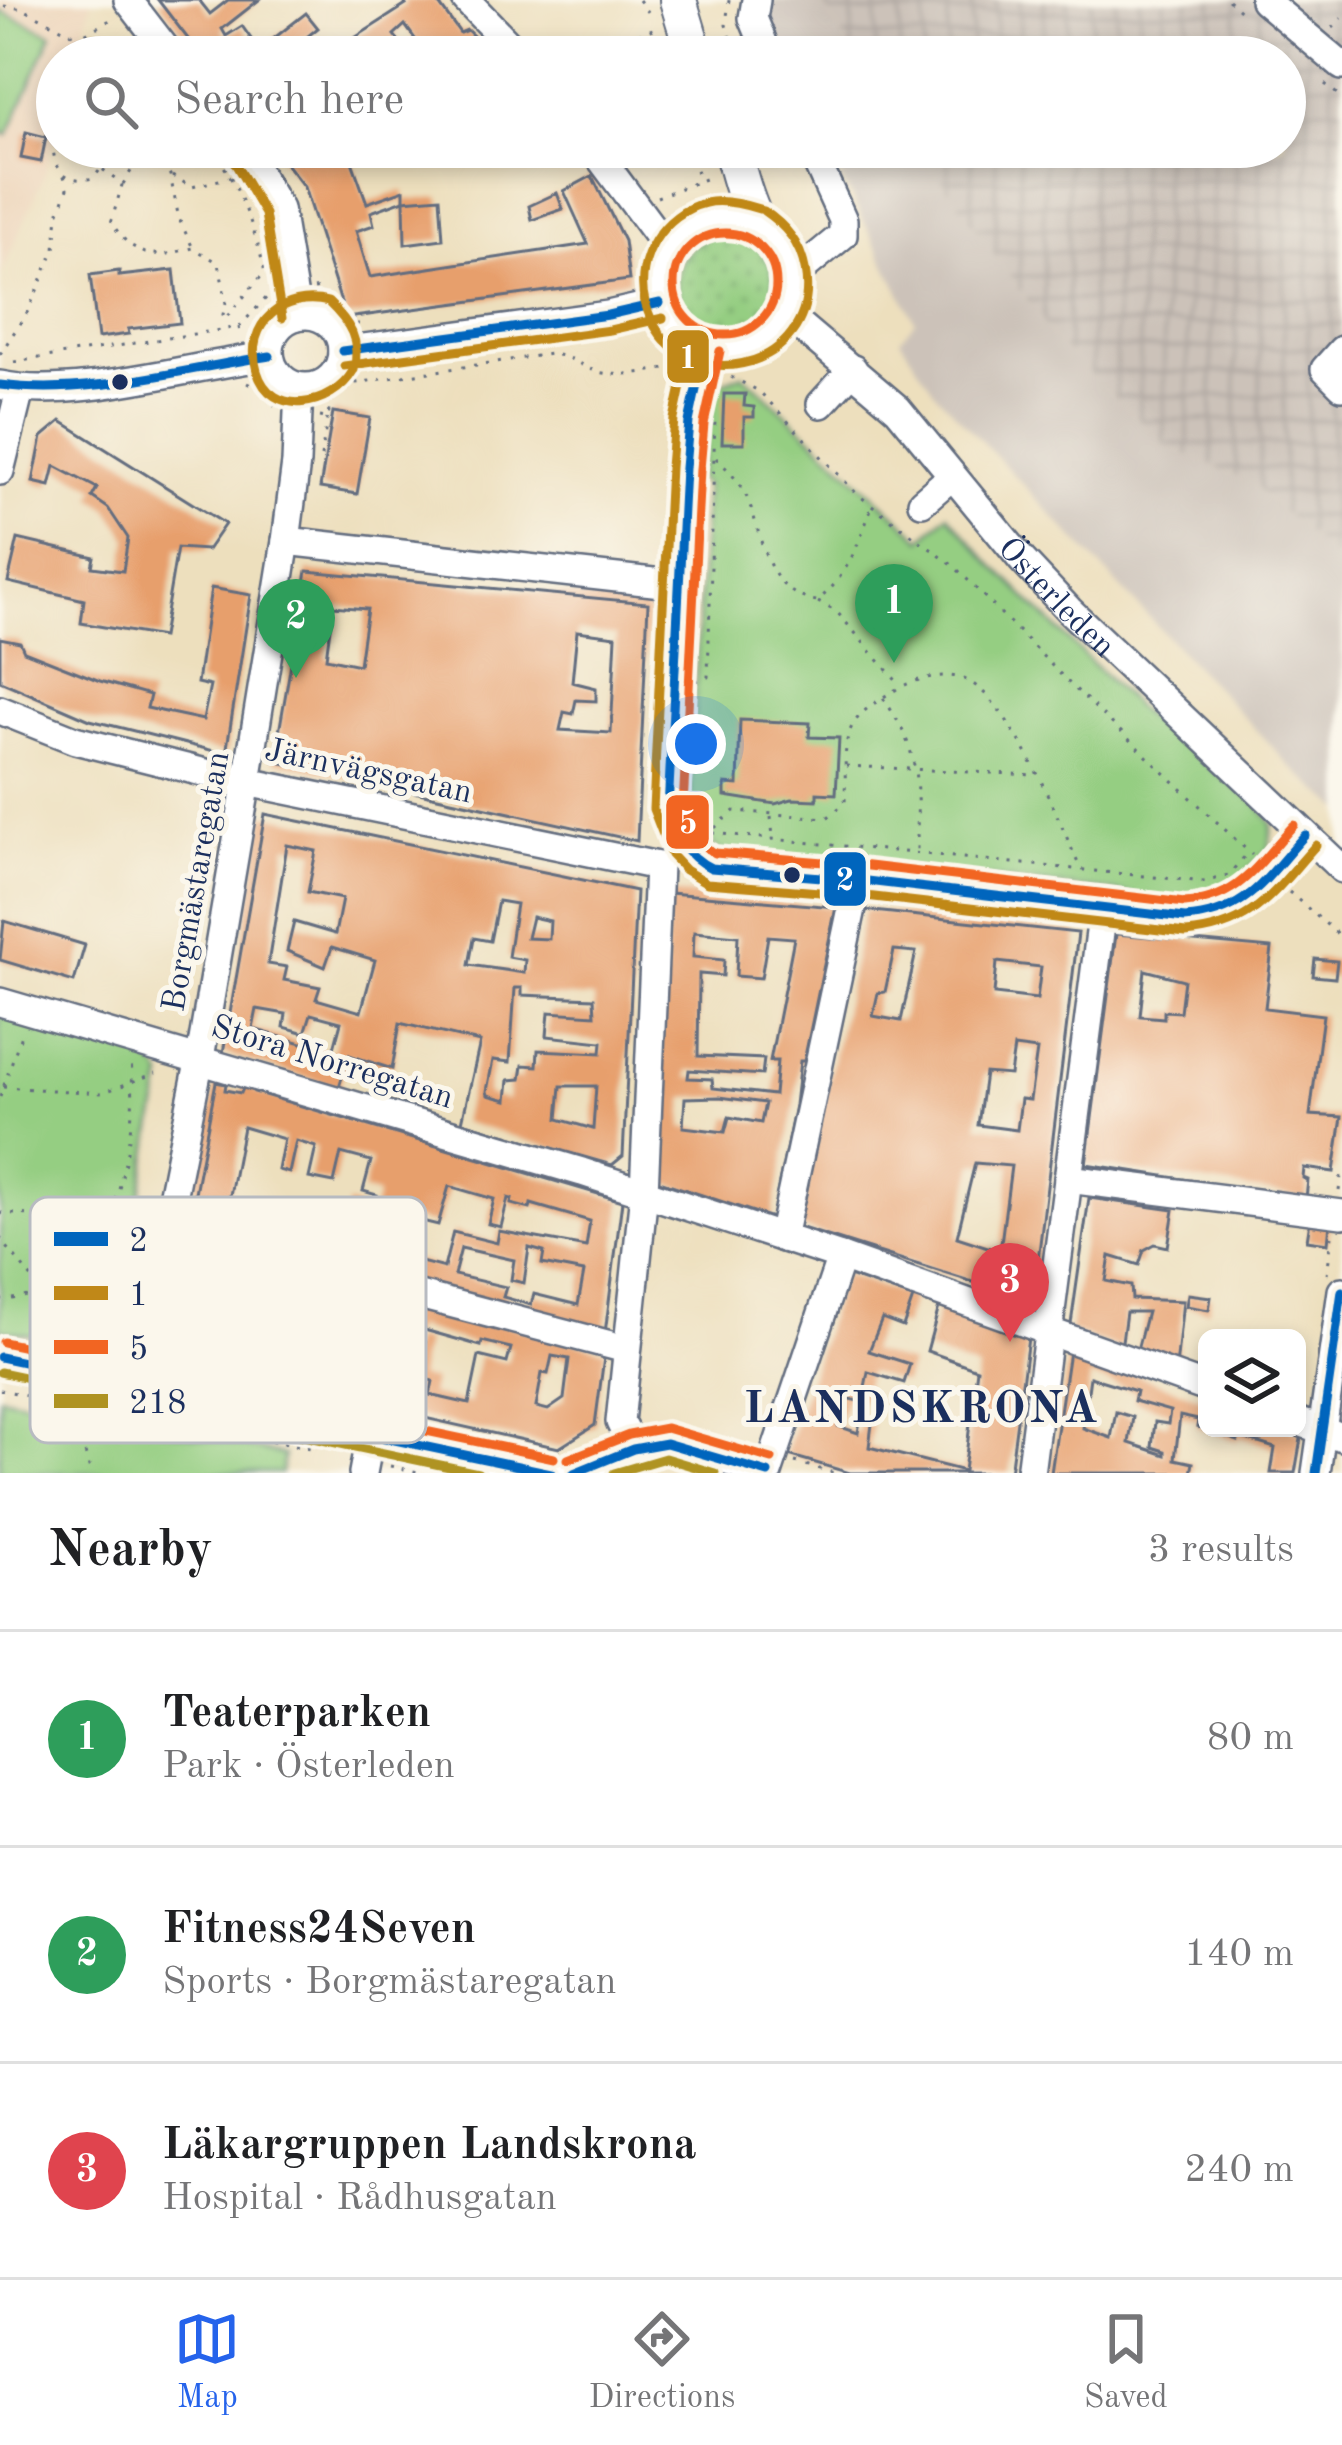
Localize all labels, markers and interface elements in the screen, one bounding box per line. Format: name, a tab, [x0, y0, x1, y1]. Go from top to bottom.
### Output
search box	[36, 36, 1306, 168]
icon: search	[78, 69, 144, 135]
text: Search here	[174, 79, 404, 124]
line badge: 1	[665, 328, 711, 385]
text: 1	[678, 343, 698, 376]
unlabelled marker	[109, 371, 131, 393]
street label: Österleden	[990, 528, 1120, 665]
pin: 1	[855, 564, 933, 663]
pin: 2	[257, 579, 335, 678]
your location	[666, 714, 726, 774]
street label: Järnvägsgatan	[262, 734, 475, 811]
street label: Borgmästaregatan	[158, 749, 237, 1014]
line badge: 5	[664, 793, 711, 851]
text: 5	[678, 808, 698, 841]
line badge: 2	[822, 850, 868, 908]
unlabelled marker	[781, 864, 803, 886]
text: 2	[835, 865, 855, 898]
street label: Stora Norregatan	[207, 1011, 457, 1116]
legend	[30, 1197, 426, 1443]
text: 2	[129, 1226, 148, 1259]
pin: 3	[971, 1243, 1049, 1342]
text: 1	[129, 1280, 148, 1313]
map controls	[1198, 1329, 1306, 1437]
button: layers	[1198, 1329, 1306, 1437]
text: 5	[129, 1334, 148, 1367]
text: 218	[129, 1388, 186, 1421]
district label: LANDSKRONA	[743, 1388, 1101, 1433]
text: Nearby	[48, 1526, 213, 1577]
text: 3 results	[1148, 1531, 1294, 1570]
text: Teaterparken	[162, 1692, 431, 1737]
text: 1	[76, 1719, 98, 1758]
text: 80 m	[1207, 1719, 1294, 1758]
text: Park · Österleden	[162, 1747, 455, 1786]
text: Fitness24Seven	[162, 1908, 476, 1953]
text: 2	[76, 1935, 98, 1974]
text: 140 m	[1184, 1935, 1294, 1974]
text: Sports · Borgmästaregatan	[162, 1963, 617, 2002]
text: Läkargruppen Landskrona	[162, 2124, 697, 2169]
text: 3	[76, 2151, 98, 2190]
text: 240 m	[1184, 2151, 1294, 2190]
text: Hospital · Rådhusgatan	[162, 2179, 557, 2218]
tab: Map	[174, 2306, 240, 2419]
tab: Directions	[589, 2306, 735, 2419]
tab: Saved	[1084, 2306, 1168, 2419]

